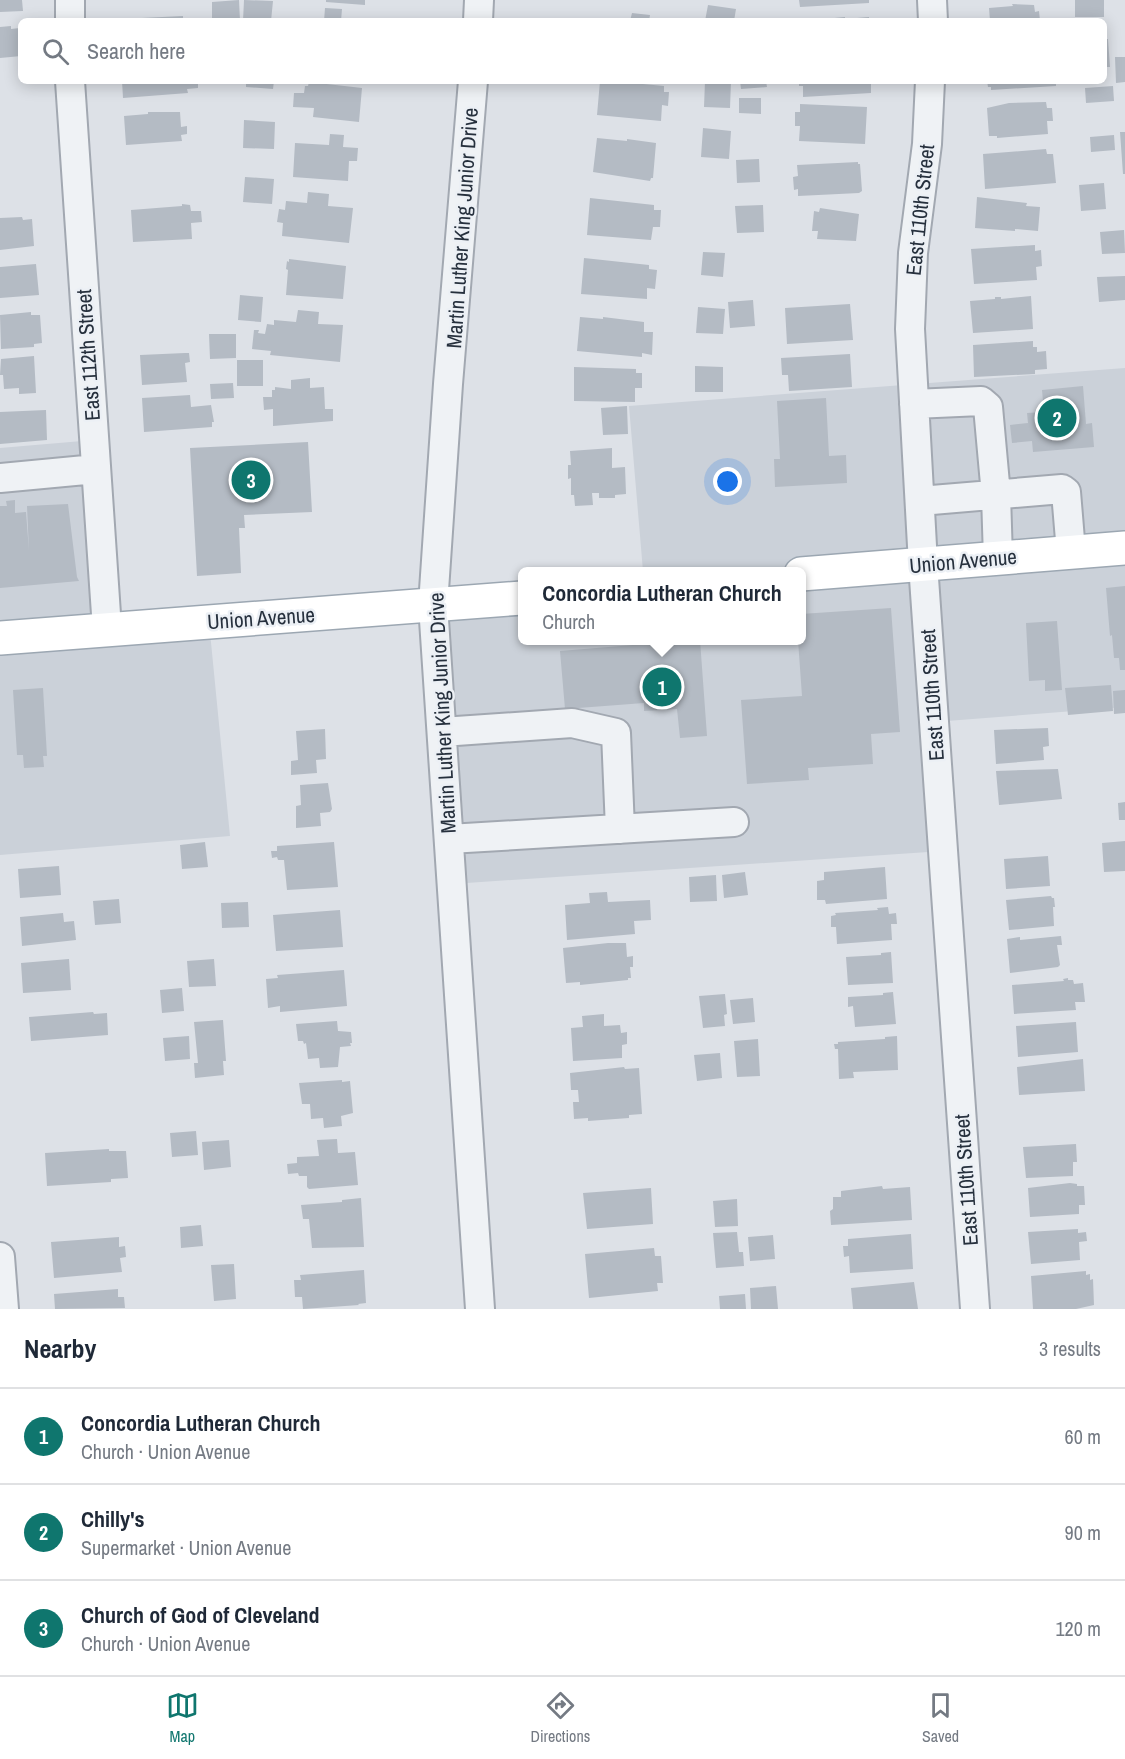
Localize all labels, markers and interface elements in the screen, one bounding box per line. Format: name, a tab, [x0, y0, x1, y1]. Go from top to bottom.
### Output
search box	[18, 18, 1107, 84]
icon: search	[39, 35, 72, 68]
text: Search here	[87, 36, 185, 66]
street label: Martin Luther King Junior Drive	[439, 107, 485, 349]
street label: East 110th Street	[899, 143, 941, 277]
street label: East 112th Street	[69, 288, 107, 422]
pin: 2	[1038, 396, 1076, 440]
pin: 3	[232, 458, 270, 502]
your location	[713, 467, 742, 496]
street label: Union Avenue	[908, 542, 1018, 580]
popup	[518, 567, 806, 645]
text: Concordia Lutheran Church	[542, 578, 782, 608]
street label: Martin Luther King Junior Drive	[421, 592, 463, 834]
street label: Union Avenue	[206, 600, 316, 636]
text: Church	[542, 608, 595, 635]
street label: East 110th Street	[913, 628, 951, 762]
pin: 1	[642, 664, 682, 710]
street label: East 110th Street	[947, 1113, 985, 1247]
text: Nearby	[24, 1331, 96, 1366]
text: 3 results	[1039, 1335, 1101, 1362]
text: Concordia Lutheran Church	[81, 1408, 321, 1438]
text: 1	[39, 1423, 48, 1450]
text: 60 m	[1065, 1423, 1101, 1450]
text: Church · Union Avenue	[81, 1438, 250, 1465]
text: Chilly's	[81, 1504, 144, 1534]
text: 2	[39, 1519, 48, 1546]
text: 90 m	[1065, 1519, 1101, 1546]
text: Supermarket · Union Avenue	[81, 1534, 291, 1561]
text: Church of God of Cleveland	[81, 1600, 320, 1630]
text: 3	[39, 1615, 48, 1642]
text: 120 m	[1055, 1615, 1101, 1642]
text: Church · Union Avenue	[81, 1630, 250, 1657]
tab: Map	[166, 1689, 199, 1747]
tab: Directions	[530, 1689, 590, 1747]
tab: Saved	[922, 1689, 959, 1747]

